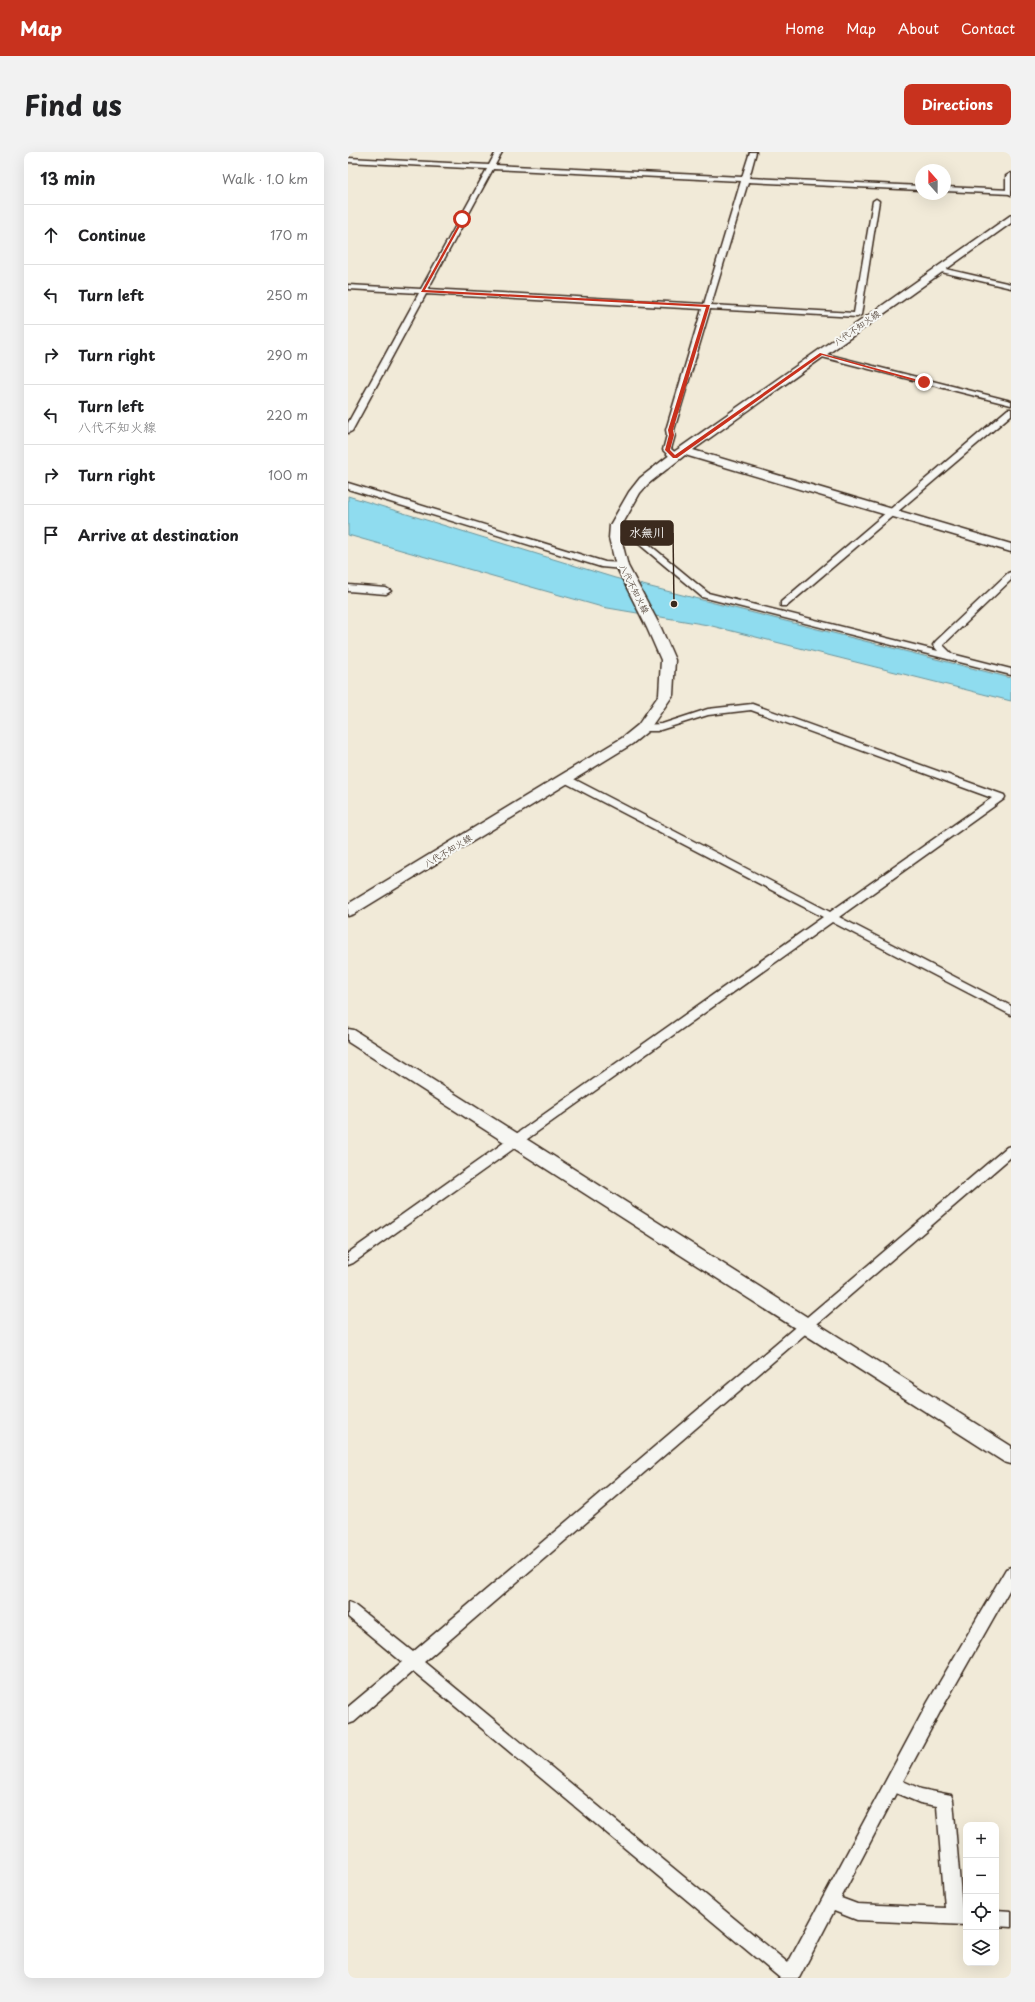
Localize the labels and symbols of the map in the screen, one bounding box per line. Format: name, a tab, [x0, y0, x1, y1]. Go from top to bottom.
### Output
north arrow	[915, 164, 951, 200]
route start	[453, 210, 471, 228]
street label: 八代不知火線	[830, 306, 883, 348]
route end	[915, 373, 933, 391]
callout: 水無川	[621, 521, 673, 545]
text: 水無川	[629, 523, 665, 541]
street label: 八代不知火線	[616, 561, 653, 616]
street label: 八代不知火線	[421, 830, 474, 870]

